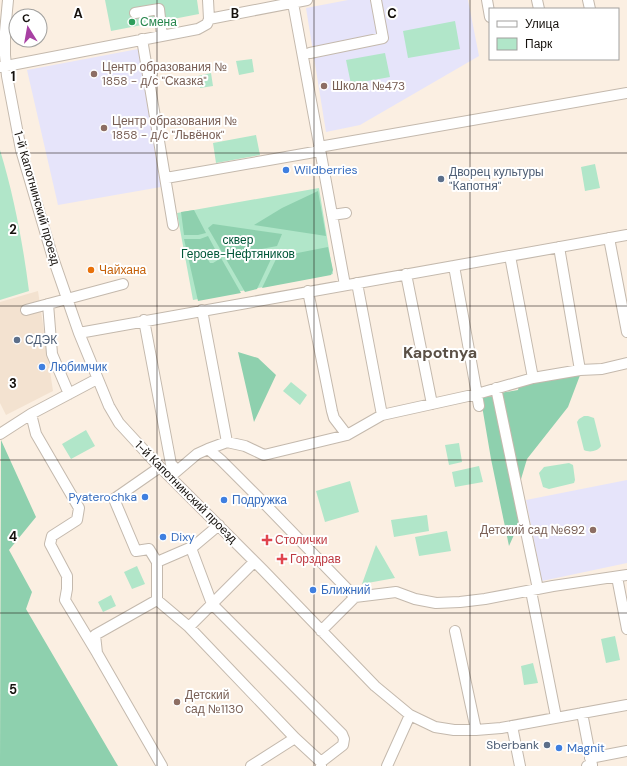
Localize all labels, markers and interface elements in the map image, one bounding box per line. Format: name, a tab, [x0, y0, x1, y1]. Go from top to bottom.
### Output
text: A	[73, 5, 83, 22]
text: B	[231, 5, 239, 22]
text: C	[387, 5, 397, 22]
north arrow	[8, 8, 48, 48]
legend	[489, 8, 619, 60]
text: С	[21, 11, 31, 26]
place label: Смена	[140, 14, 177, 30]
text: Улица	[525, 16, 559, 32]
marker: Смена	[127, 17, 137, 27]
text: Парк	[525, 36, 553, 52]
place label: Центр образования № 1858 - д/с "Сказка"	[102, 59, 227, 89]
text: 1	[11, 68, 15, 85]
marker: Центр образования № 1858 - д/с "Сказка"	[89, 69, 99, 79]
place label: Школа №473	[332, 78, 405, 94]
marker: Школа №473	[319, 81, 329, 91]
place label: Центр образования № 1858 - д/с "Львёнок"	[112, 113, 237, 143]
marker: Центр образования № 1858 - д/с "Львёнок"	[99, 123, 109, 133]
street label: 1-й Капотнинский проезд	[10, 129, 64, 267]
place label: Wildberries	[294, 162, 358, 178]
place label: Дворец культуры "Капотня"	[449, 164, 544, 194]
marker: Wildberries	[281, 165, 291, 175]
marker: Дворец культуры "Капотня"	[436, 174, 446, 184]
text: 2	[9, 221, 17, 238]
park label: сквер Героев-Нефтяников	[181, 232, 295, 262]
place label: Чайхана	[99, 262, 147, 278]
marker: Чайхана	[86, 265, 96, 275]
place label: СДЭК	[25, 332, 57, 348]
marker: СДЭК	[12, 335, 22, 345]
district label: Kapotnya	[403, 342, 477, 363]
place label: Любимчик	[50, 359, 108, 375]
marker: Любимчик	[37, 362, 47, 372]
text: 3	[9, 375, 17, 392]
street label: 1-й Капотнинский проезд	[131, 437, 241, 547]
place label: Pyaterochka	[68, 489, 137, 505]
marker: Pyaterochka	[140, 492, 150, 502]
place label: Подружка	[232, 492, 287, 508]
marker: Подружка	[219, 495, 229, 505]
place label: Детский сад №692	[480, 522, 585, 538]
marker: Детский сад №692	[588, 525, 598, 535]
text: 4	[9, 528, 17, 545]
place label: Dixy	[171, 529, 195, 545]
marker: Dixy	[158, 532, 168, 542]
place label: Столички	[275, 532, 327, 548]
marker: Столички	[262, 535, 272, 545]
place label: Горздрав	[290, 551, 341, 567]
marker: Горздрав	[277, 554, 287, 564]
place label: Ближний	[321, 582, 371, 598]
marker: Ближний	[308, 585, 318, 595]
text: 5	[9, 681, 17, 698]
place label: Детский сад №1130	[185, 687, 244, 717]
marker: Детский сад №1130	[172, 697, 182, 707]
place label: Sberbank	[486, 737, 539, 753]
marker: Sberbank	[542, 740, 552, 750]
place label: Magnit	[567, 740, 605, 756]
marker: Magnit	[554, 743, 564, 753]

